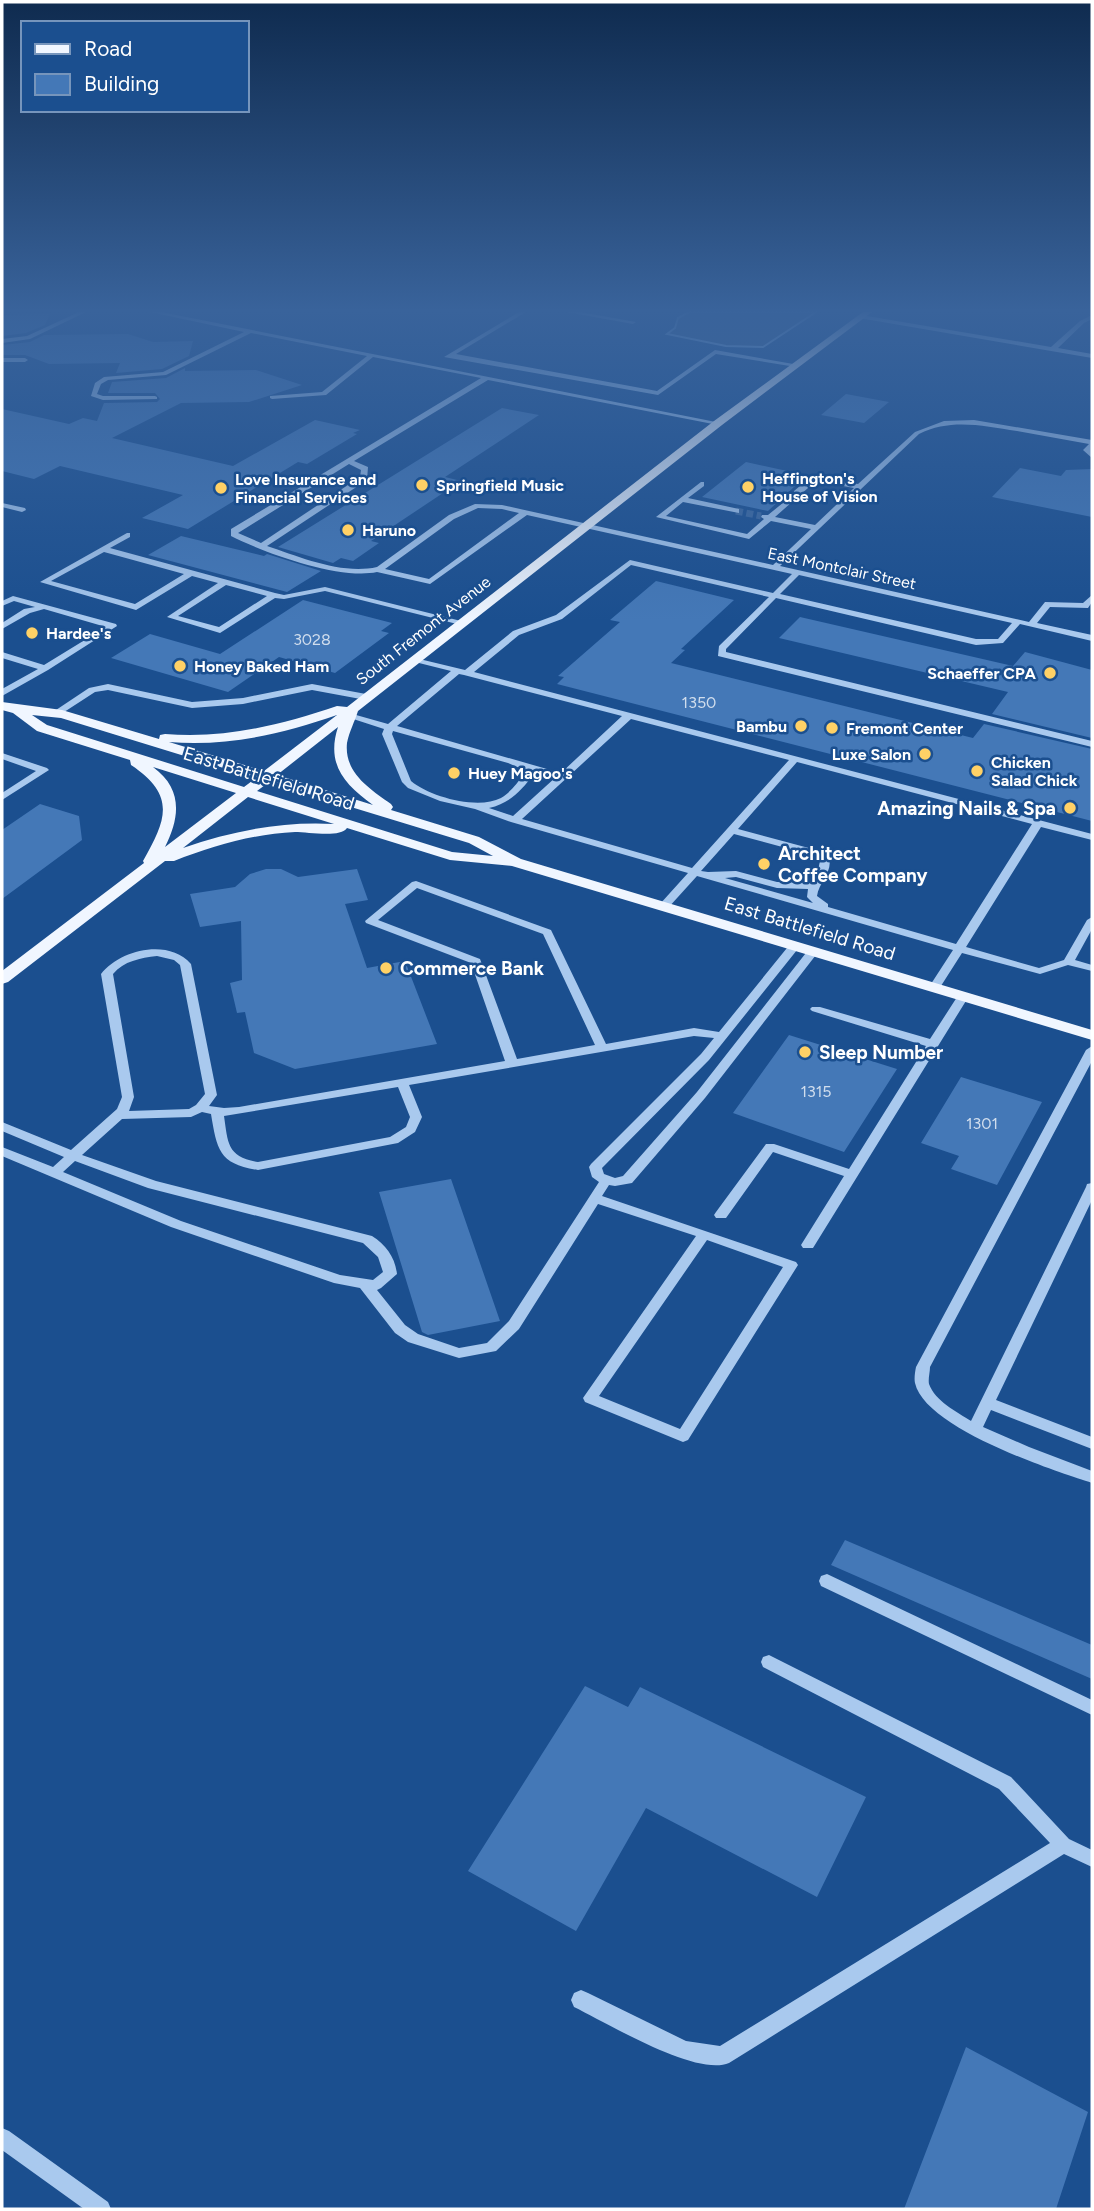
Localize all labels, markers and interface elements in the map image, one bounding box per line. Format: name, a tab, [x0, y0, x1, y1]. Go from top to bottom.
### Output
legend	[21, 21, 248, 112]
text: Road	[84, 36, 132, 61]
text: Building	[84, 71, 159, 96]
place label: Heffington's House of Vision	[762, 469, 878, 506]
place label: Love Insurance and Financial Services	[235, 470, 376, 507]
place label: Springfield Music	[436, 476, 564, 495]
marker: Springfield Music	[414, 477, 430, 493]
marker: Heffington's House of Vision	[740, 479, 756, 495]
marker: Love Insurance and Financial Services	[213, 480, 229, 496]
place label: Haruno	[362, 521, 416, 540]
marker: Haruno	[340, 522, 356, 538]
street label: East Montclair Street	[766, 543, 918, 593]
street label: South Fremont Avenue	[352, 572, 495, 689]
place label: Hardee's	[46, 624, 112, 643]
marker: Hardee's	[24, 625, 40, 641]
house number: 3028	[293, 630, 331, 649]
place label: Honey Baked Ham	[194, 657, 329, 676]
marker: Honey Baked Ham	[172, 658, 188, 674]
place label: Schaeffer CPA	[927, 664, 1037, 683]
marker: Schaeffer CPA	[1042, 665, 1058, 681]
house number: 1350	[682, 693, 716, 712]
place label: Bambu	[736, 717, 787, 736]
marker: Bambu	[793, 718, 809, 734]
place label: Fremont Center	[846, 719, 963, 738]
marker: Fremont Center	[824, 720, 840, 736]
street label: East Battlefield Road	[181, 742, 357, 815]
place label: Luxe Salon	[832, 745, 911, 764]
marker: Luxe Salon	[917, 746, 933, 762]
place label: Chicken Salad Chick	[991, 753, 1078, 790]
marker: Chicken Salad Chick	[969, 763, 985, 779]
place label: Huey Magoo's	[468, 764, 573, 783]
marker: Huey Magoo's	[446, 765, 462, 781]
place label: Amazing Nails & Spa	[877, 797, 1056, 820]
marker: Amazing Nails & Spa	[1062, 800, 1078, 816]
place label: Architect Coffee Company	[778, 842, 928, 887]
marker: Architect Coffee Company	[756, 856, 772, 872]
street label: East Battlefield Road	[722, 892, 898, 965]
place label: Commerce Bank	[400, 957, 545, 980]
marker: Commerce Bank	[378, 960, 394, 976]
place label: Sleep Number	[819, 1041, 943, 1064]
marker: Sleep Number	[797, 1044, 813, 1060]
house number: 1315	[800, 1082, 832, 1101]
house number: 1301	[966, 1114, 998, 1133]

